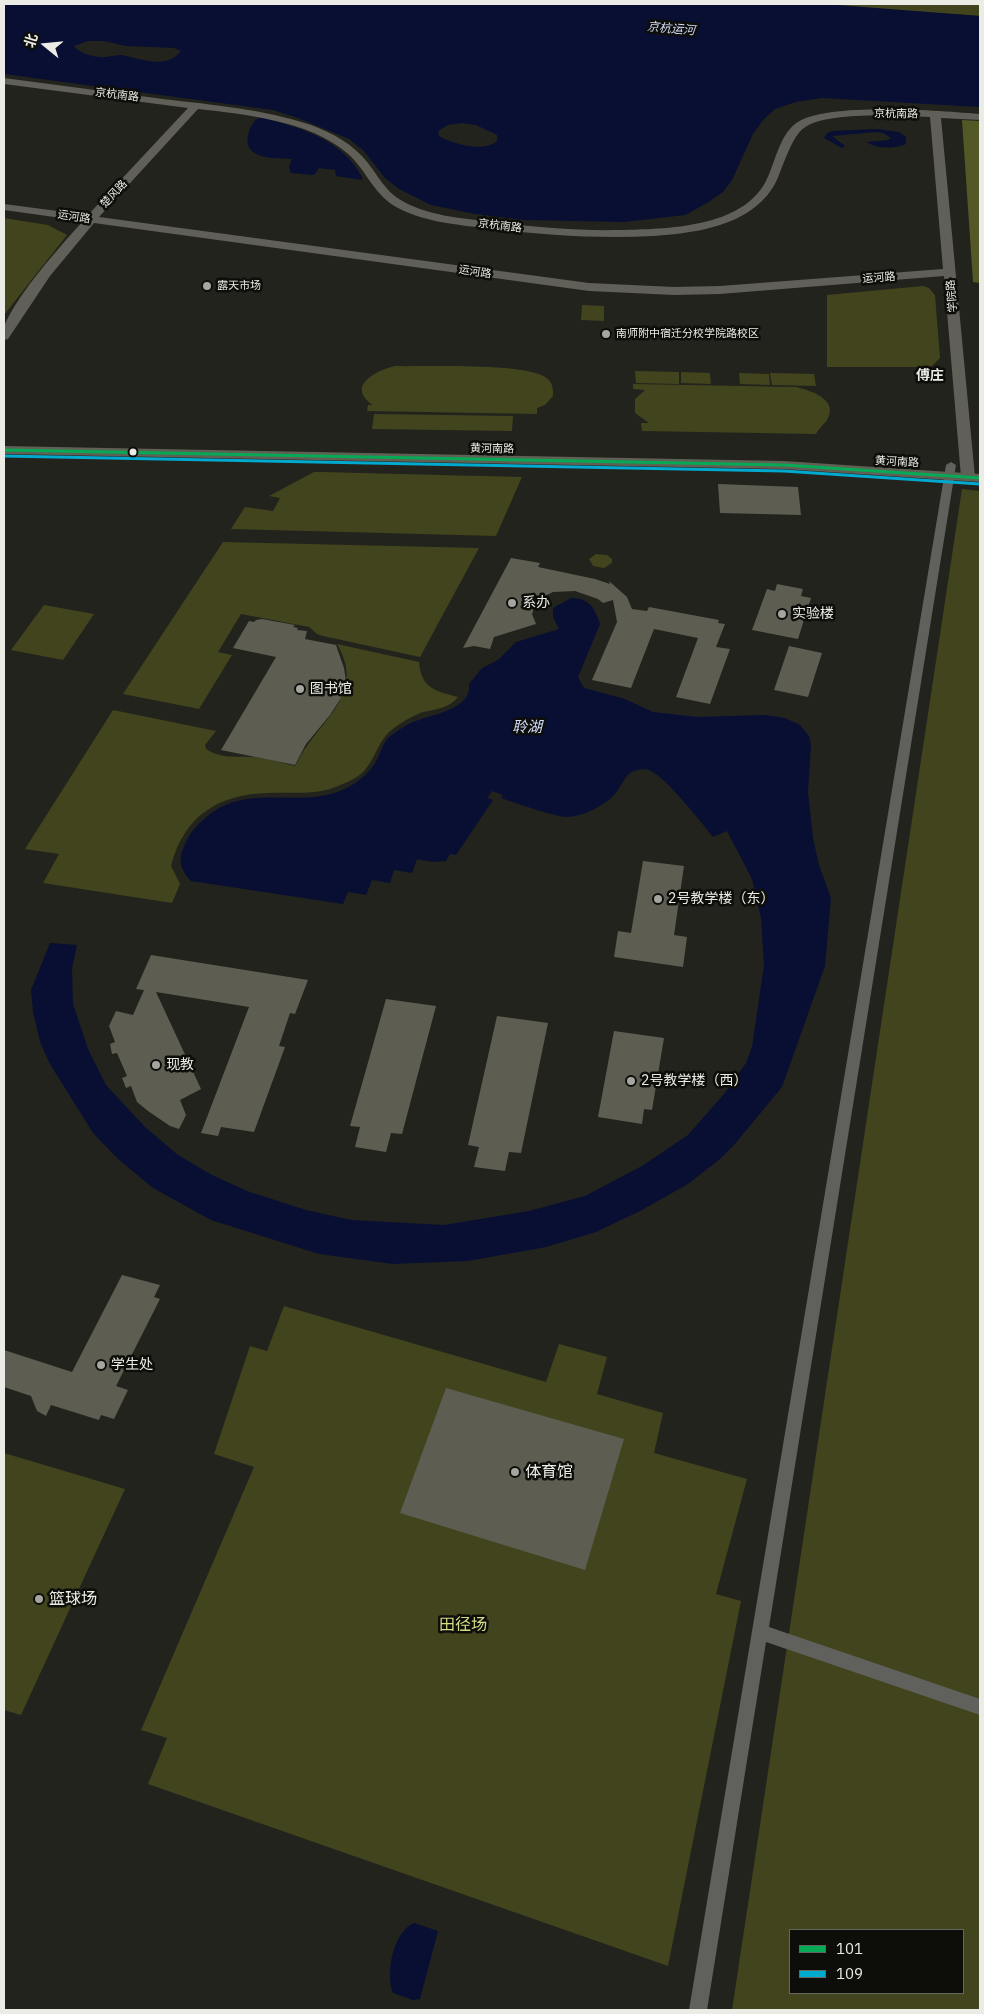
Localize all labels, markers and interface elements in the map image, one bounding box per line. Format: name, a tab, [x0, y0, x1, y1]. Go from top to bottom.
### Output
north arrow	[20, 20, 70, 70]
water label: 京杭运河	[646, 20, 696, 38]
text: 北	[20, 31, 41, 50]
street label: 京杭南路	[94, 86, 140, 104]
street label: 京杭南路	[874, 107, 918, 121]
street label: 楚风路	[98, 177, 130, 211]
street label: 运河路	[57, 208, 91, 226]
street label: 京杭南路	[477, 217, 523, 235]
street label: 运河路	[458, 263, 492, 281]
street label: 运河路	[862, 270, 896, 286]
place label: 露天市场	[217, 279, 261, 293]
street label: 学院路	[944, 279, 960, 313]
marker: 露天市场	[201, 280, 213, 292]
place label: 南师附中宿迁分校学院路校区	[616, 327, 759, 341]
marker: 南师附中宿迁分校学院路校区	[600, 328, 612, 340]
district label: 傅庄	[916, 368, 944, 384]
street label: 黄河南路	[470, 442, 514, 456]
unlabelled marker	[128, 447, 138, 457]
street label: 黄河南路	[875, 454, 919, 470]
place label: 系办	[522, 595, 550, 611]
marker: 系办	[506, 597, 518, 609]
place label: 实验楼	[792, 606, 834, 622]
marker: 实验楼	[776, 608, 788, 620]
place label: 图书馆	[310, 681, 352, 697]
marker: 图书馆	[294, 683, 306, 695]
water label: 聆湖	[512, 719, 542, 737]
place label: 2号教学楼（东）	[668, 891, 774, 907]
marker: 2号教学楼（东）	[652, 893, 664, 905]
place label: 现教	[166, 1057, 194, 1073]
marker: 现教	[150, 1059, 162, 1071]
place label: 2号教学楼（西）	[641, 1073, 747, 1089]
marker: 2号教学楼（西）	[625, 1075, 637, 1087]
place label: 学生处	[111, 1357, 153, 1373]
marker: 学生处	[95, 1359, 107, 1371]
place label: 体育馆	[525, 1462, 573, 1482]
marker: 体育馆	[509, 1466, 521, 1478]
place label: 篮球场	[49, 1589, 97, 1609]
marker: 篮球场	[33, 1593, 45, 1605]
park label: 田径场	[439, 1615, 487, 1635]
legend	[789, 1929, 964, 1994]
text: 101	[836, 1939, 863, 1958]
text: 109	[836, 1964, 863, 1983]

